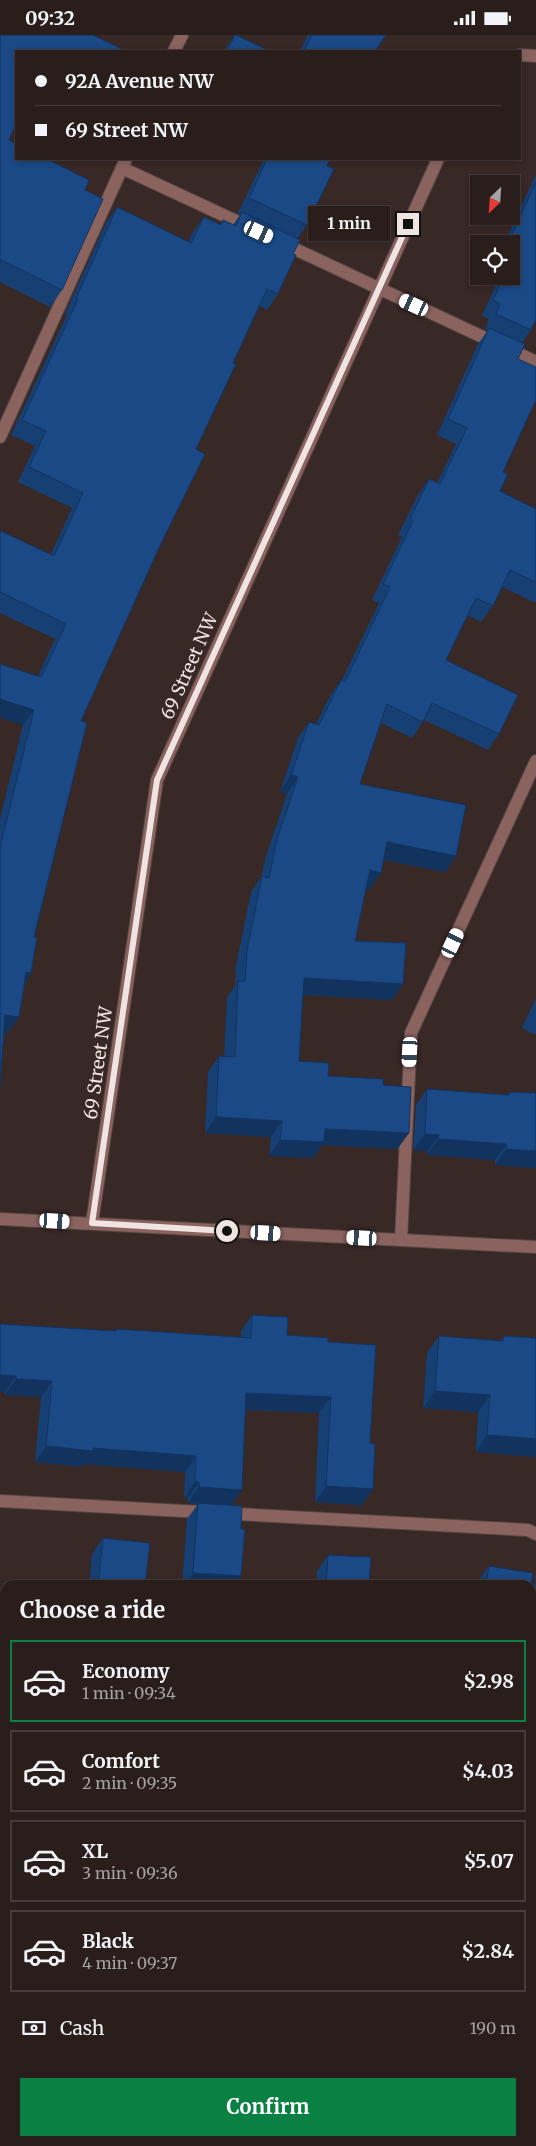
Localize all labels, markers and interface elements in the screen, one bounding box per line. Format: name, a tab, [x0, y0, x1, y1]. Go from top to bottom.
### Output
text: 09:32	[25, 6, 75, 30]
text: 92A Avenue NW	[65, 69, 214, 93]
text: 69 Street NW	[65, 118, 188, 142]
north arrow	[470, 175, 520, 225]
map controls	[470, 175, 520, 285]
callout: 1 min	[308, 207, 390, 241]
text: 1 min	[327, 213, 371, 233]
route end	[397, 213, 419, 235]
car	[242, 219, 275, 245]
button: locate	[470, 235, 520, 285]
car	[397, 292, 430, 318]
street label: 69 Street NW	[155, 608, 223, 723]
car	[439, 926, 466, 960]
street label: 69 Street NW	[79, 1004, 117, 1121]
car	[401, 1037, 418, 1067]
car	[39, 1213, 70, 1229]
route start	[216, 1220, 238, 1242]
car	[250, 1225, 281, 1241]
car	[346, 1230, 377, 1246]
text: Choose a ride	[20, 1596, 165, 1624]
icon: car	[22, 1659, 67, 1704]
text: Economy	[82, 1659, 170, 1683]
text: $2.98	[463, 1669, 514, 1693]
text: 1 min · 09:34	[82, 1683, 176, 1703]
icon: car	[22, 1749, 67, 1794]
text: Comfort	[82, 1749, 160, 1773]
text: $4.03	[462, 1759, 514, 1783]
text: 2 min · 09:35	[82, 1773, 177, 1793]
icon: car	[22, 1839, 67, 1884]
text: XL	[82, 1839, 108, 1863]
text: $5.07	[464, 1849, 514, 1873]
text: 3 min · 09:36	[82, 1863, 178, 1883]
icon: car	[22, 1929, 67, 1974]
text: Black	[82, 1929, 134, 1953]
text: $2.84	[462, 1939, 514, 1963]
text: 4 min · 09:37	[82, 1953, 177, 1973]
icon: cash	[20, 2014, 48, 2042]
text: Cash	[60, 2016, 104, 2040]
text: 190 m	[470, 2018, 516, 2038]
button: Confirm	[20, 2078, 516, 2136]

